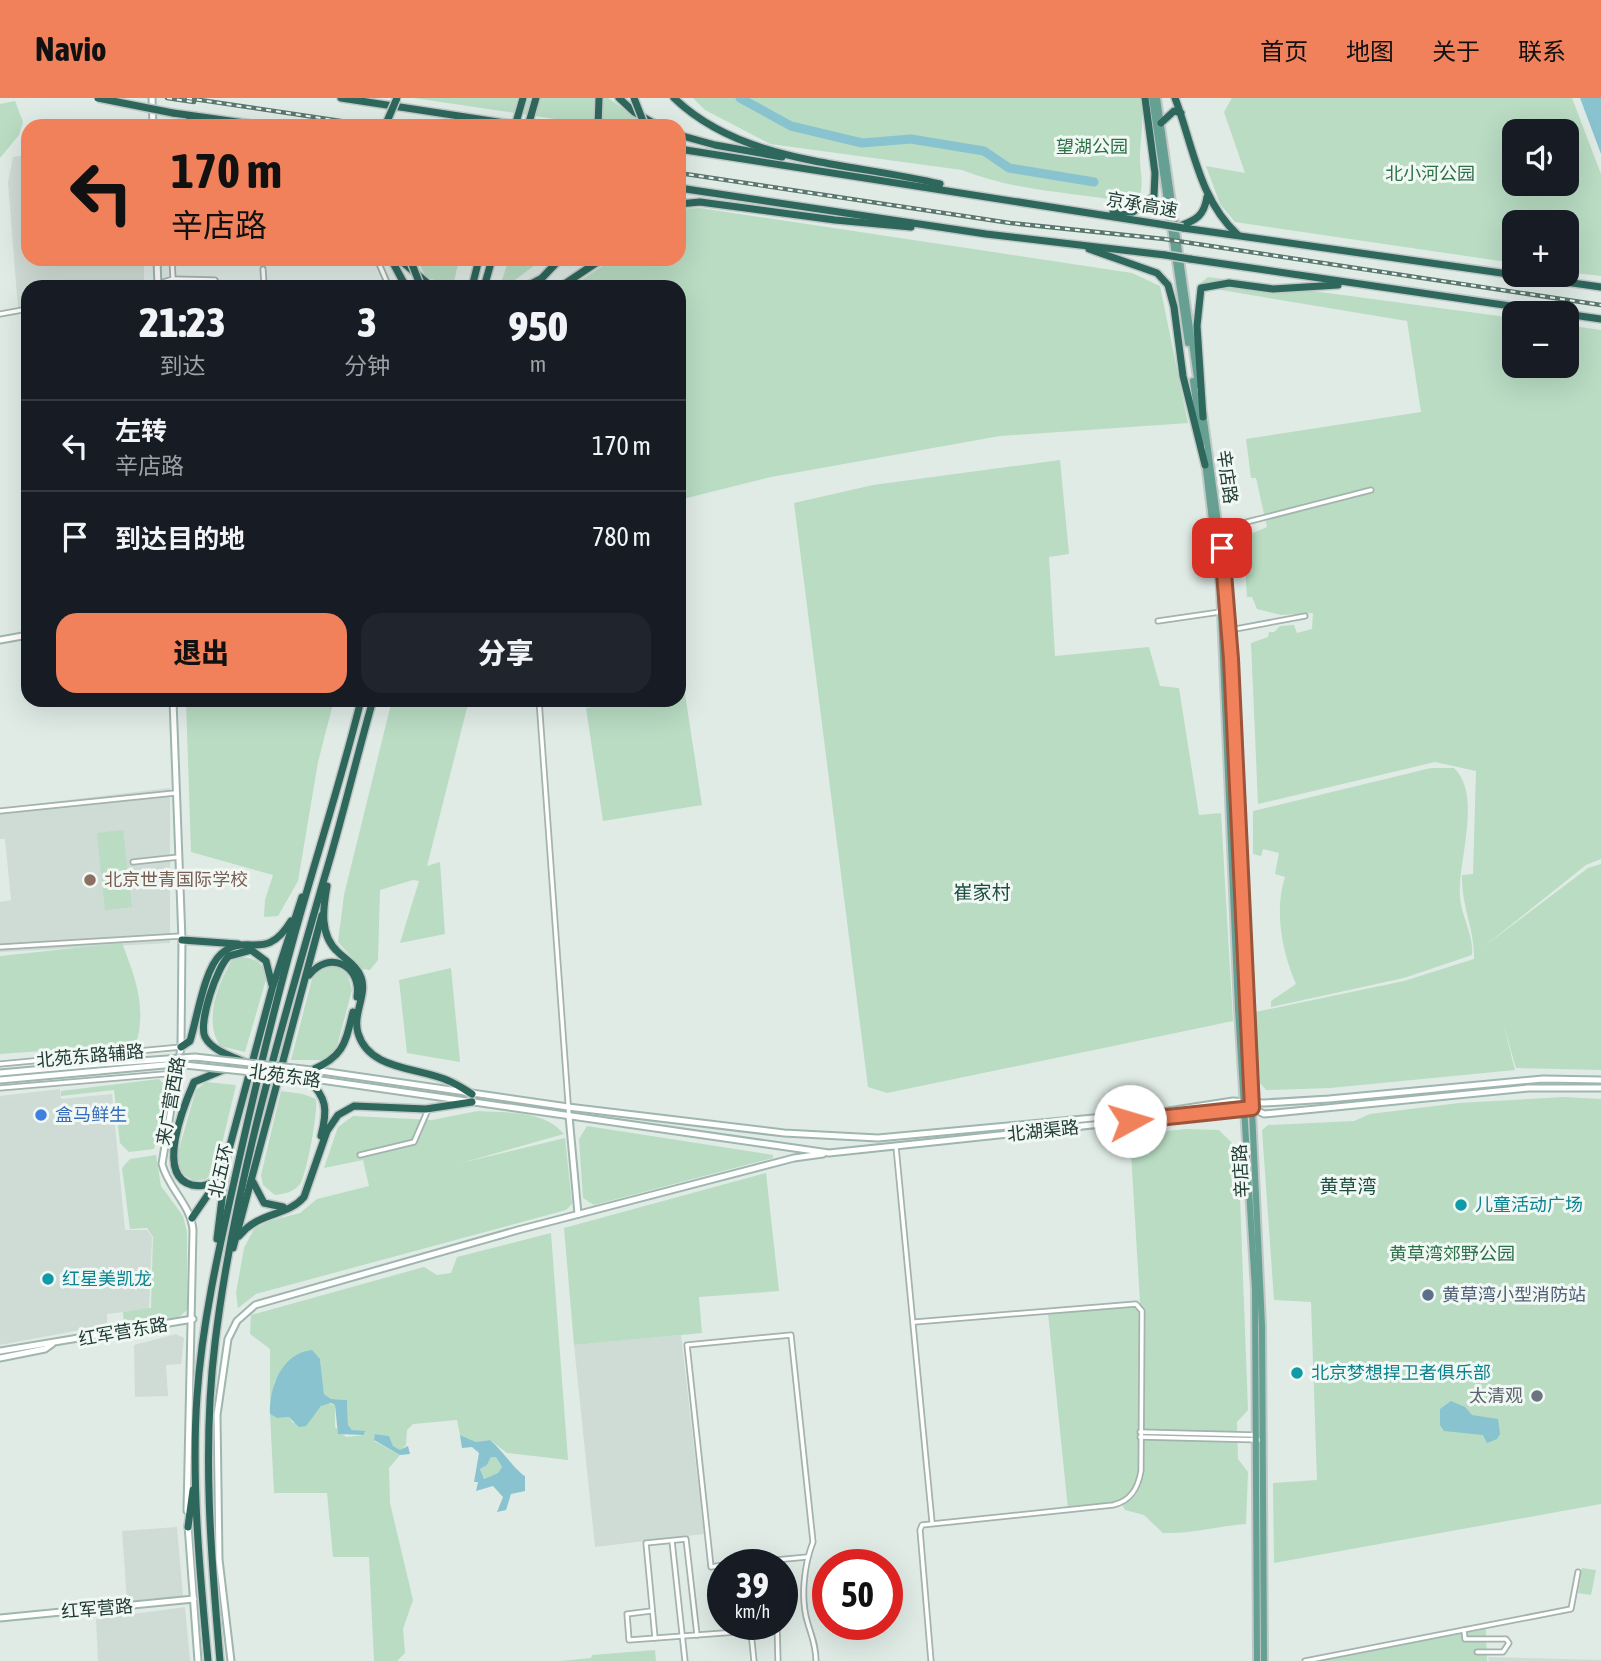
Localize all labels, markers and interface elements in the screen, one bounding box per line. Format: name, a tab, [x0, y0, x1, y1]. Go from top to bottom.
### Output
text: Navio	[35, 30, 107, 68]
text: 首页	[1260, 38, 1308, 65]
text: 地图	[1346, 38, 1394, 65]
text: 关于	[1432, 38, 1480, 65]
text: 联系	[1518, 38, 1566, 65]
map controls	[1502, 119, 1579, 378]
button: sound	[1502, 119, 1579, 196]
park label: 望湖公园	[1056, 136, 1128, 157]
text: 170 m	[171, 142, 282, 198]
icon: left	[56, 147, 147, 238]
park label: 北小河公园	[1385, 163, 1475, 184]
street label: 京承高速	[1105, 188, 1179, 221]
text: 辛店路	[171, 207, 267, 244]
button: +	[1502, 210, 1579, 287]
text: 21:23	[139, 298, 226, 346]
text: 3	[357, 298, 377, 346]
button: −	[1502, 301, 1579, 378]
text: 950	[508, 302, 568, 350]
text: m	[530, 351, 546, 377]
text: 到达	[160, 353, 206, 379]
text: 分钟	[344, 353, 390, 379]
text: 左转	[115, 416, 167, 446]
icon: left	[56, 427, 94, 465]
text: 170 m	[592, 431, 651, 461]
street label: 辛店路	[1213, 449, 1242, 505]
text: 辛店路	[115, 453, 184, 479]
icon: arrive	[56, 518, 94, 556]
pin	[1192, 518, 1252, 578]
text: 780 m	[592, 522, 651, 552]
text: 到达目的地	[115, 524, 245, 554]
icon: arrive	[1203, 529, 1241, 567]
button: 退出	[56, 613, 347, 693]
button: 分享	[361, 613, 651, 693]
place label: 北京世青国际学校	[104, 869, 248, 890]
marker: 北京世青国际学校	[82, 872, 98, 888]
district label: 崔家村	[953, 881, 1011, 903]
street label: 北苑东路辅路	[35, 1040, 145, 1071]
street label: 来广营西路	[152, 1055, 189, 1147]
street label: 北苑东路	[248, 1060, 322, 1091]
position arrow	[1093, 1084, 1167, 1158]
place label: 盒马鲜生	[55, 1104, 127, 1125]
marker: 盒马鲜生	[33, 1107, 49, 1123]
street label: 北湖渠路	[1006, 1116, 1080, 1145]
street label: 北五环	[204, 1142, 237, 1200]
street label: 辛店路	[1229, 1144, 1252, 1199]
district label: 黄草湾	[1319, 1175, 1377, 1197]
place label: 儿童活动广场	[1475, 1194, 1583, 1215]
marker: 儿童活动广场	[1453, 1197, 1469, 1213]
park label: 黄草湾郊野公园	[1389, 1243, 1515, 1264]
place label: 红星美凯龙	[62, 1268, 152, 1289]
marker: 红星美凯龙	[40, 1271, 56, 1287]
place label: 黄草湾小型消防站	[1442, 1284, 1586, 1305]
marker: 黄草湾小型消防站	[1420, 1287, 1436, 1303]
street label: 红军营东路	[77, 1313, 169, 1350]
place label: 北京梦想捍卫者俱乐部	[1311, 1362, 1491, 1383]
marker: 北京梦想捍卫者俱乐部	[1289, 1365, 1305, 1381]
place label: 太清观	[1469, 1385, 1523, 1406]
marker: 太清观	[1529, 1388, 1545, 1404]
speed limit sign: 50	[812, 1549, 903, 1640]
text: 39	[736, 1565, 769, 1605]
street label: 红军营路	[60, 1595, 134, 1622]
text: km/h	[735, 1601, 770, 1622]

